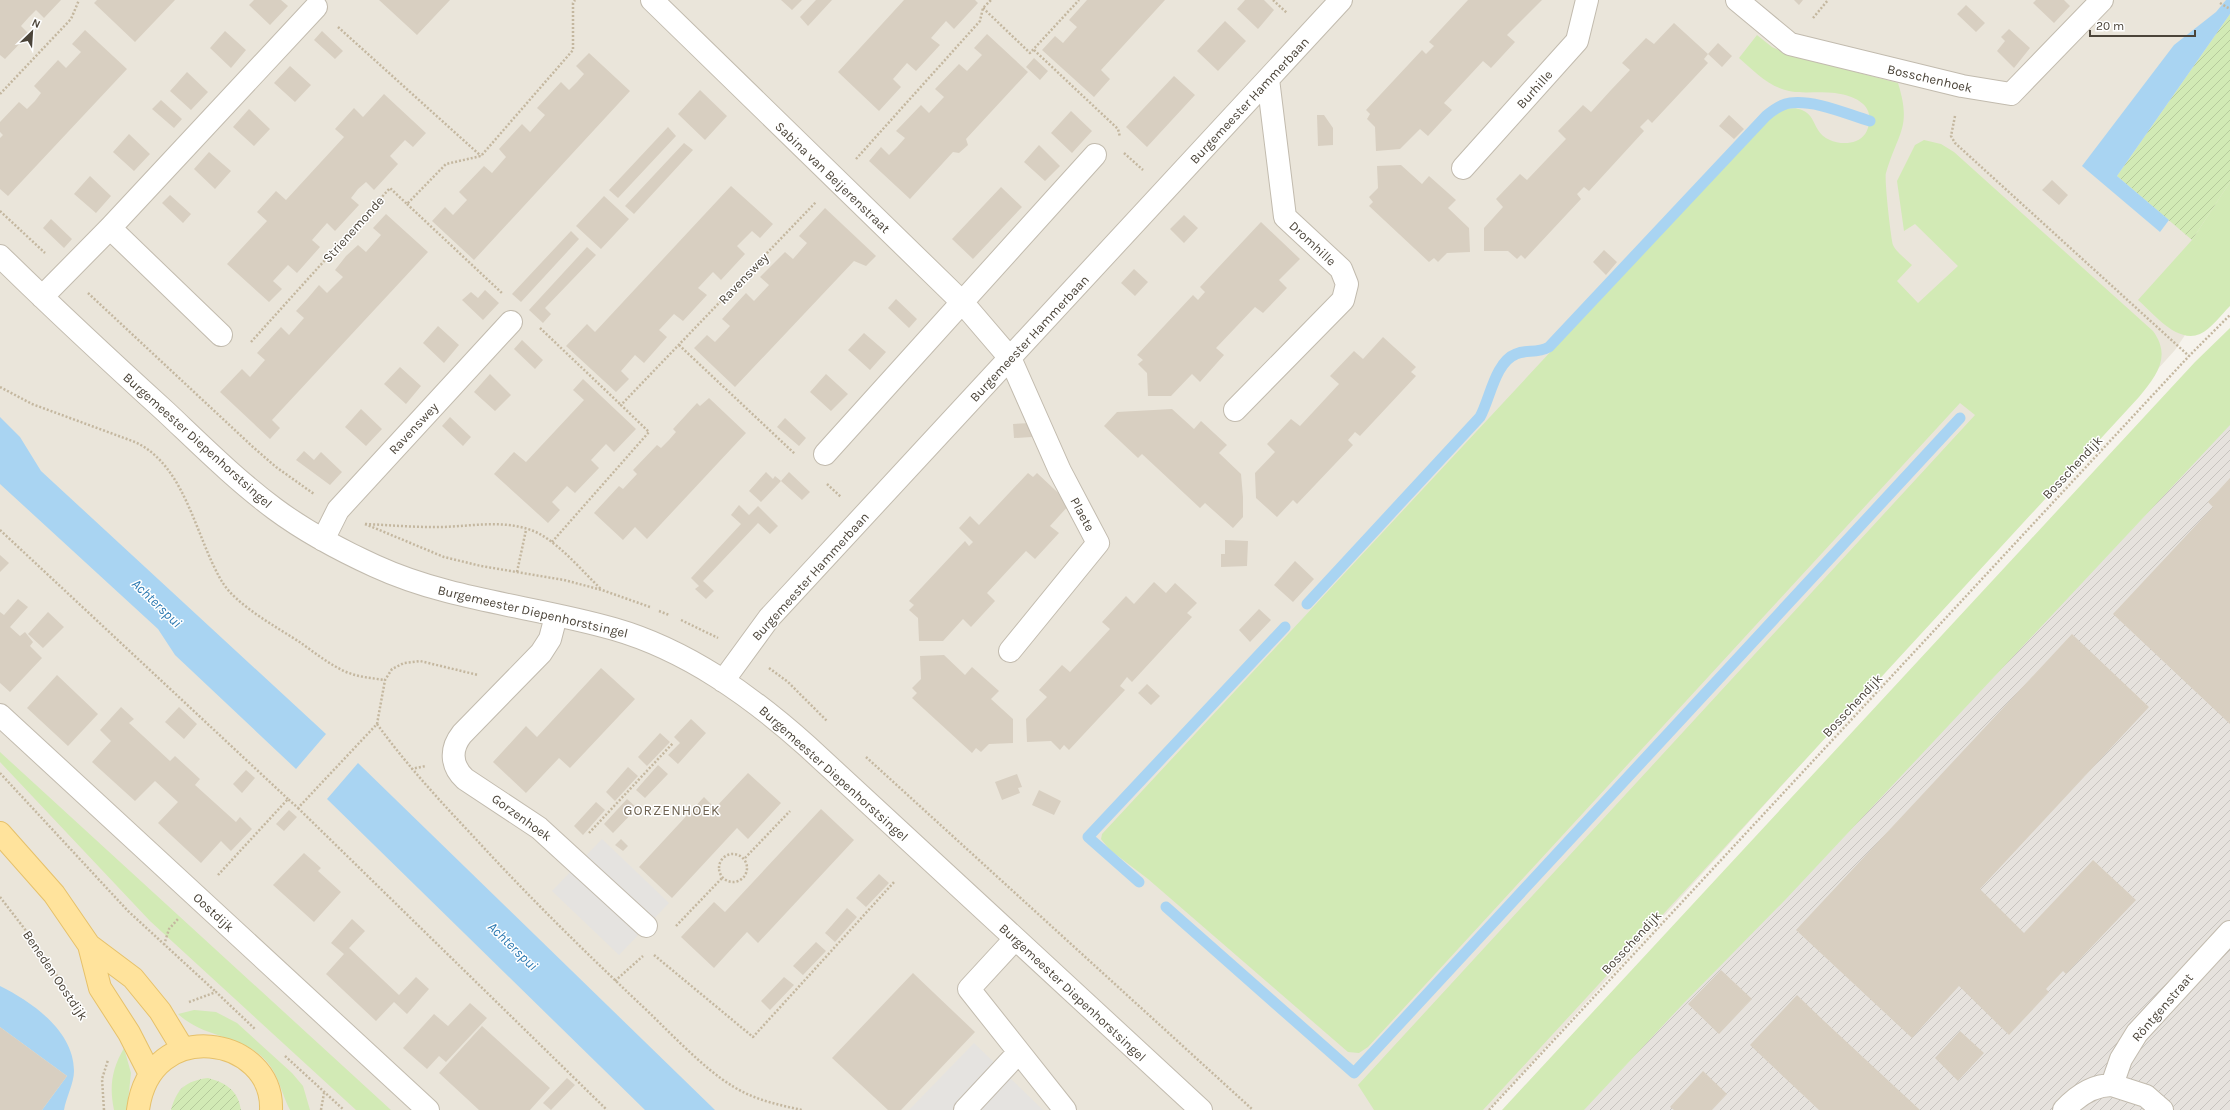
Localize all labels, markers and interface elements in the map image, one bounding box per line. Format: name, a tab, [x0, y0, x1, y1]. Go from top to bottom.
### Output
north arrow	[12, 12, 52, 52]
scale bar	[2090, 12, 2195, 38]
text: N	[30, 16, 42, 31]
text: 20 m	[2096, 19, 2124, 33]
street label: Burgemeester Hammerbaan	[1187, 34, 1312, 167]
street label: Bosschenhoek	[1886, 61, 1974, 96]
street label: Burhille	[1513, 67, 1556, 112]
street label: Sabina van Beijerenstraat	[772, 119, 893, 236]
street label: Strienemonde	[320, 193, 387, 266]
street label: Dromhille	[1286, 218, 1339, 269]
street label: Ravenswey	[715, 250, 771, 307]
street label: Burgemeester Hammerbaan	[967, 272, 1092, 405]
street label: Burgemeester Diepenhorstsingel	[120, 370, 275, 511]
street label: Ravenswey	[386, 399, 441, 457]
street label: Bosschendijk	[2039, 433, 2105, 502]
street label: Plaete	[1067, 495, 1098, 534]
street label: Burgemeester Hammerbaan	[749, 509, 872, 644]
water label: Achterspui	[128, 575, 185, 631]
street label: Burgemeester Diepenhorstsingel	[436, 582, 630, 641]
street label: Bosschendijk	[1819, 671, 1885, 740]
street label: Burgemeester Diepenhorstsingel	[756, 703, 911, 844]
street label: Gorzenhoek	[489, 791, 554, 844]
district label: GORZENHOEK	[623, 802, 721, 819]
street label: Oostdijk	[190, 890, 237, 935]
street label: Bosschendijk	[1598, 908, 1664, 977]
water label: Achterspui	[484, 918, 541, 974]
street label: Burgemeester Diepenhorstsingel	[996, 920, 1149, 1064]
street label: Beneden Oostdijk	[20, 928, 91, 1023]
street label: Röntgenstraat	[2129, 970, 2196, 1044]

